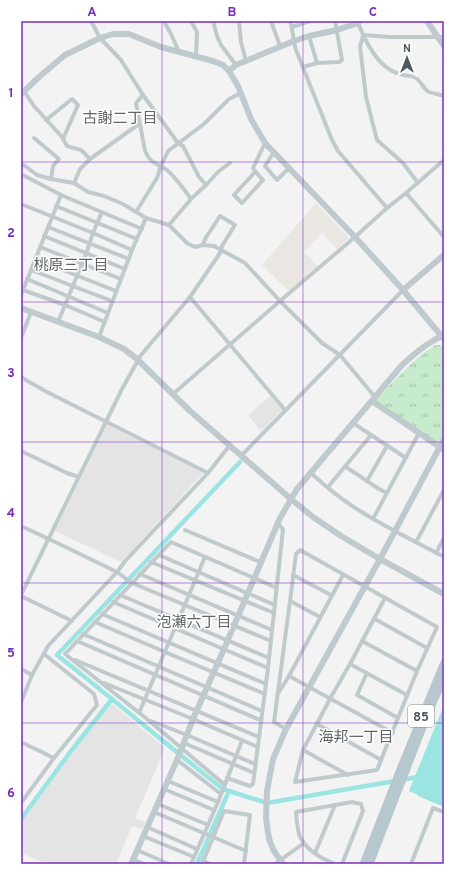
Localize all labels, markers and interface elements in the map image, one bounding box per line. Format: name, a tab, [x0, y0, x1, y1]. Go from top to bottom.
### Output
text: A	[87, 5, 97, 21]
text: B	[228, 5, 237, 21]
text: C	[369, 5, 377, 21]
north arrow	[387, 38, 427, 78]
text: N	[403, 42, 411, 56]
text: 1	[8, 86, 14, 102]
district label: 古謝二丁目	[82, 109, 158, 129]
text: 2	[7, 226, 15, 242]
district label: 桃原三丁目	[33, 257, 109, 276]
text: 3	[7, 366, 15, 382]
text: 4	[7, 506, 15, 522]
district label: 泡瀬六丁目	[156, 614, 232, 633]
text: 5	[7, 646, 15, 662]
road number: 85	[408, 705, 434, 727]
district label: 海邦一丁目	[318, 729, 394, 748]
text: 6	[7, 786, 15, 802]

